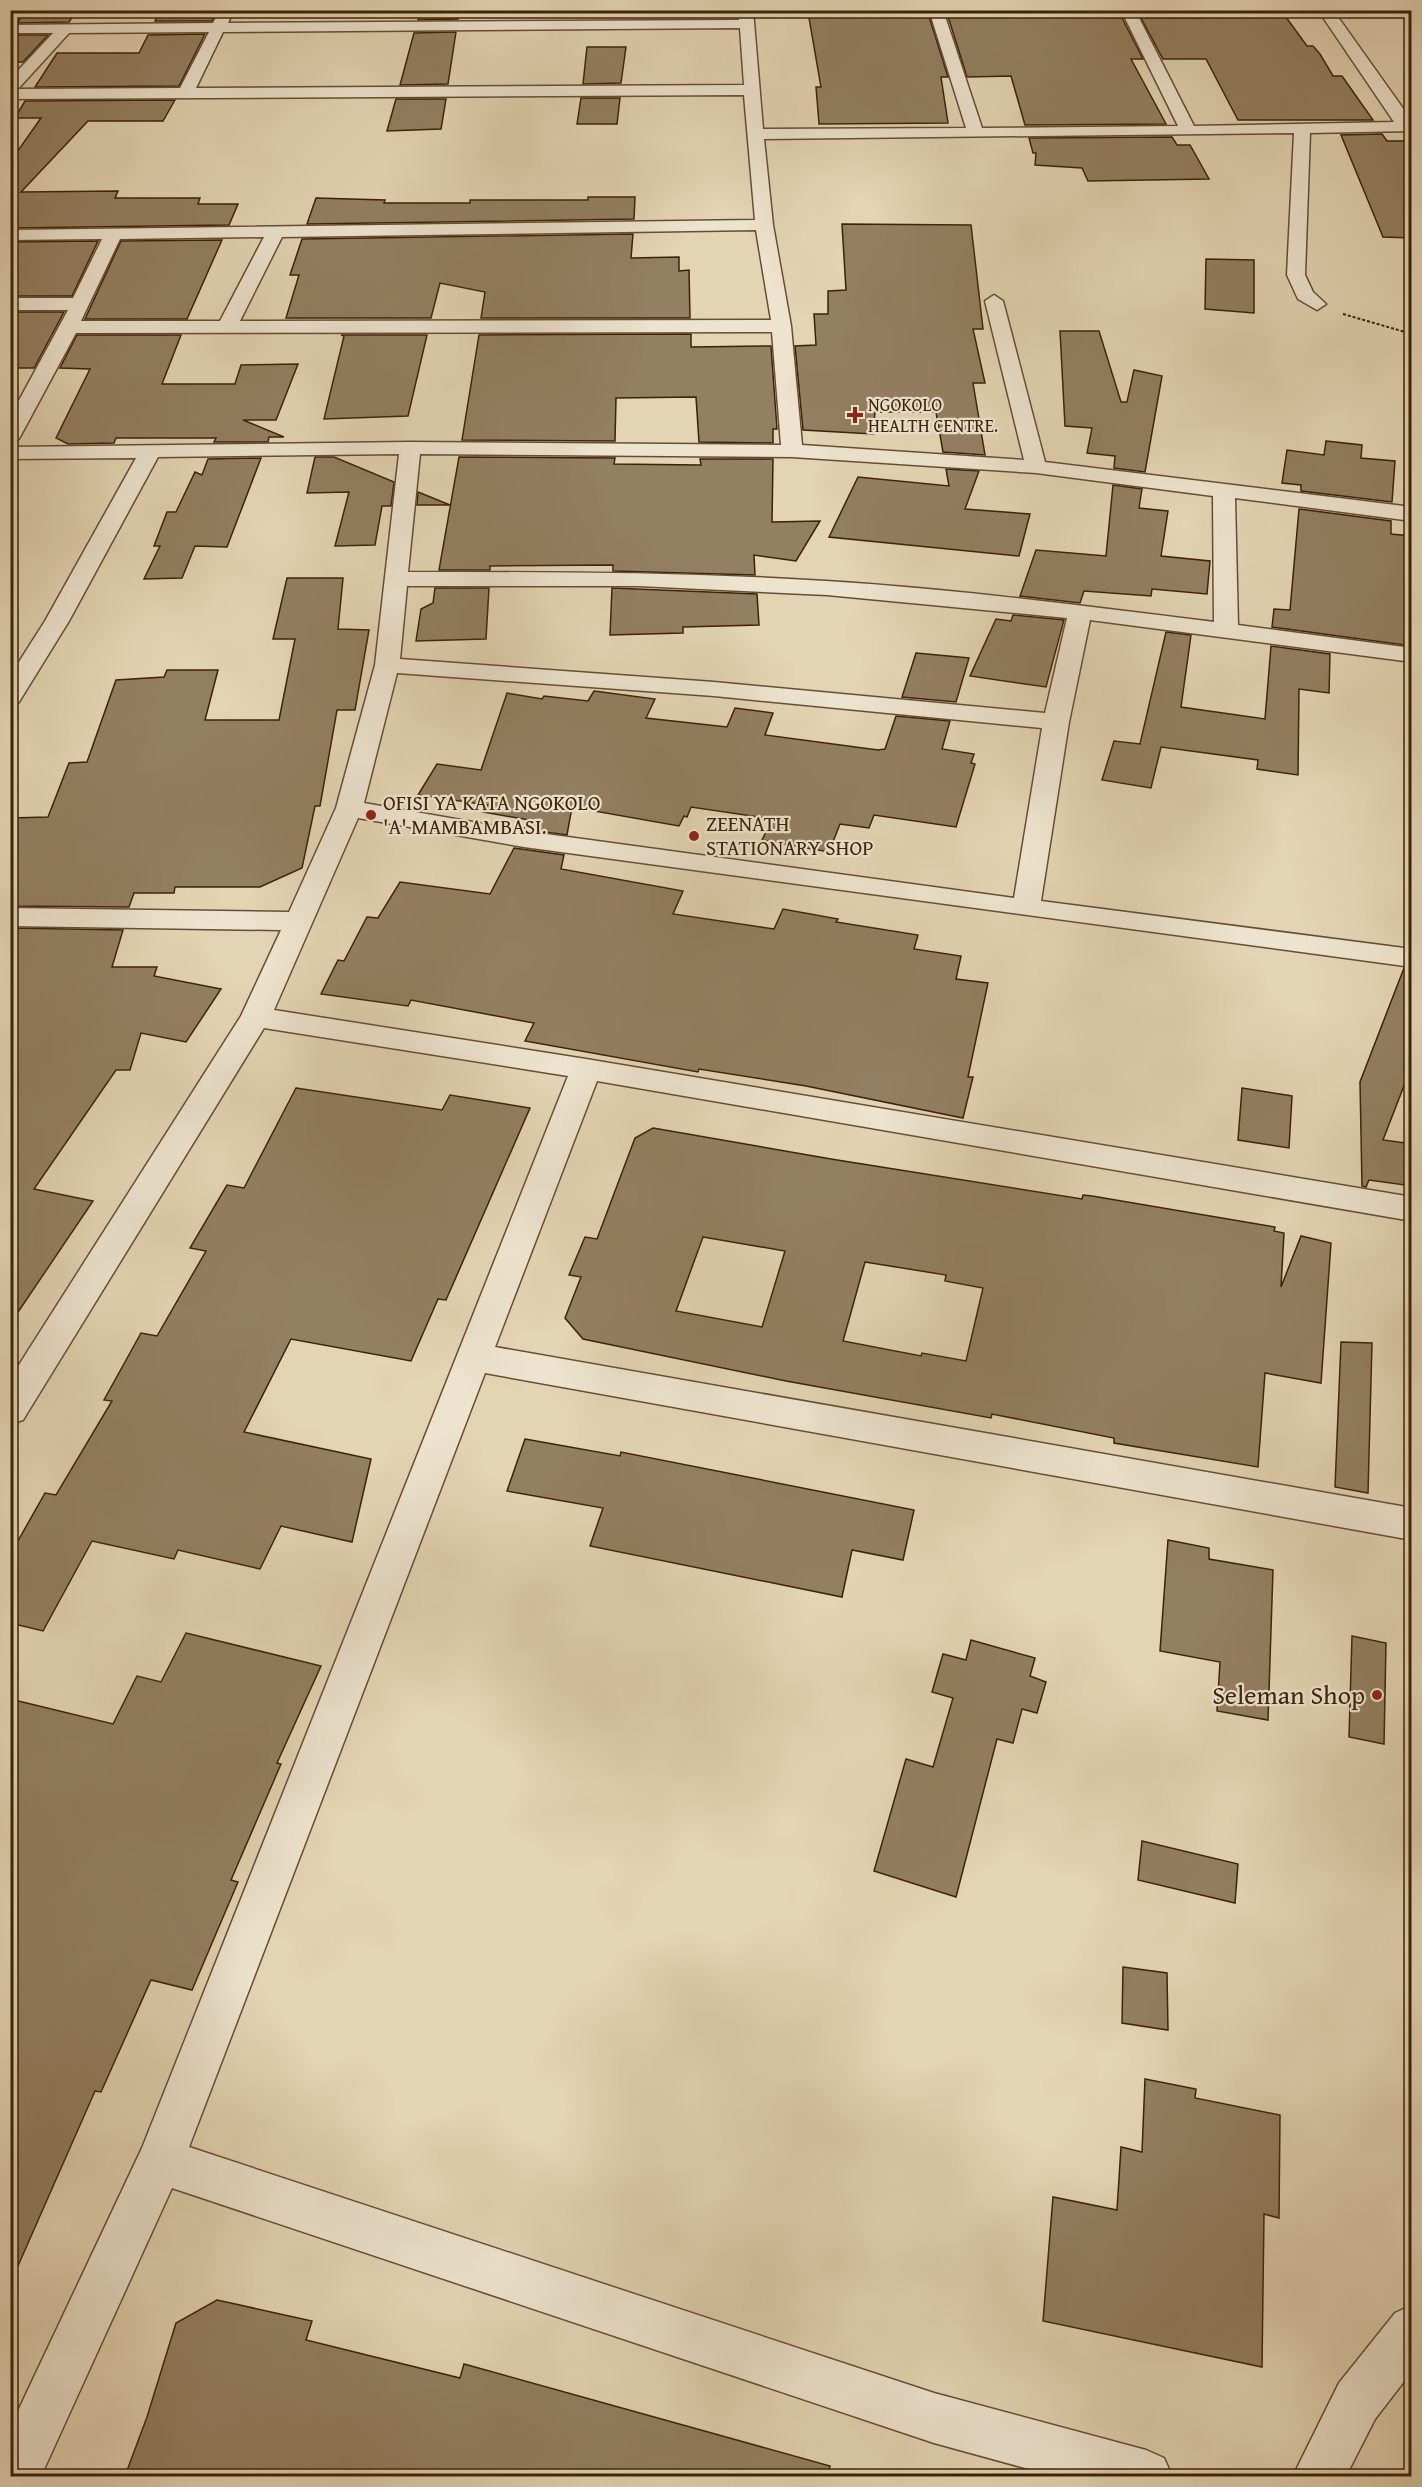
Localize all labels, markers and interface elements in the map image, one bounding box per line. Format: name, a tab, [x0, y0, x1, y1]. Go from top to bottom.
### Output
place label: NGOKOLO HEALTH CENTRE.	[868, 391, 998, 439]
marker: NGOKOLO HEALTH CENTRE.	[846, 406, 864, 424]
place label: OFISI YA KATA NGOKOLO 'A' MAMBAMBASI.	[383, 787, 601, 842]
marker: OFISI YA KATA NGOKOLO 'A' MAMBAMBASI.	[364, 808, 378, 822]
place label: ZEENATH STATIONARY SHOP	[706, 808, 874, 863]
marker: ZEENATH STATIONARY SHOP	[687, 829, 701, 843]
place label: Seleman Shop	[1212, 1675, 1365, 1714]
marker: Seleman Shop	[1370, 1688, 1384, 1702]

